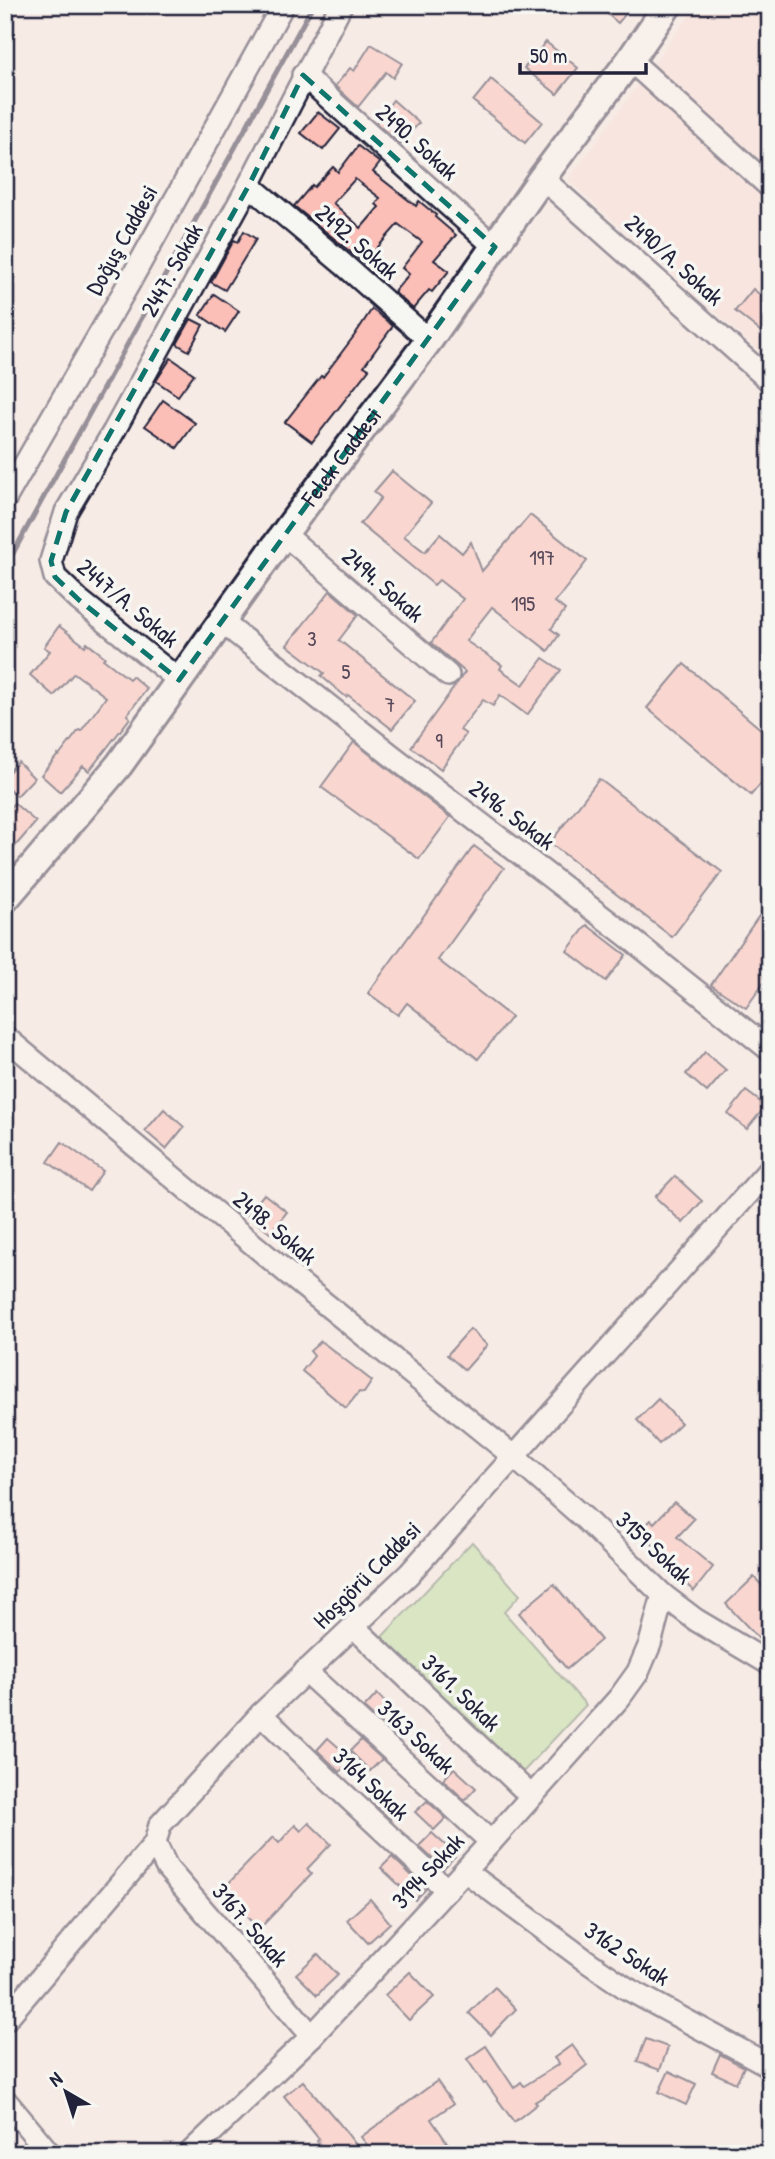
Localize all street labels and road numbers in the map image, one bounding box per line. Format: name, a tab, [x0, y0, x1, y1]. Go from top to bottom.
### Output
street label: 2490. Sokak	[370, 96, 466, 187]
street label: Doğuş Caddesi	[78, 179, 165, 300]
street label: 2492. Sokak	[309, 196, 406, 286]
street label: 2490/A. Sokak	[619, 206, 731, 312]
street label: 2447. Sokak	[132, 217, 210, 322]
street label: Felek Caddesi	[293, 400, 388, 513]
street label: 2494. Sokak	[336, 540, 431, 629]
street label: 2447/A. Sokak	[71, 550, 186, 654]
street label: 2496. Sokak	[463, 772, 562, 857]
street label: 2498. Sokak	[227, 1183, 324, 1272]
street label: 3159 Sokak	[609, 1504, 700, 1591]
street label: Hoşgörü Caddesi	[305, 1513, 427, 1635]
street label: 3161. Sokak	[415, 1647, 508, 1738]
street label: 3163 Sokak	[371, 1692, 462, 1781]
street label: 3164 Sokak	[327, 1740, 417, 1827]
street label: 3194 Sokak	[384, 1825, 471, 1915]
street label: 3167. Sokak	[205, 1876, 296, 1973]
street label: 3162 Sokak	[579, 1914, 676, 1993]

